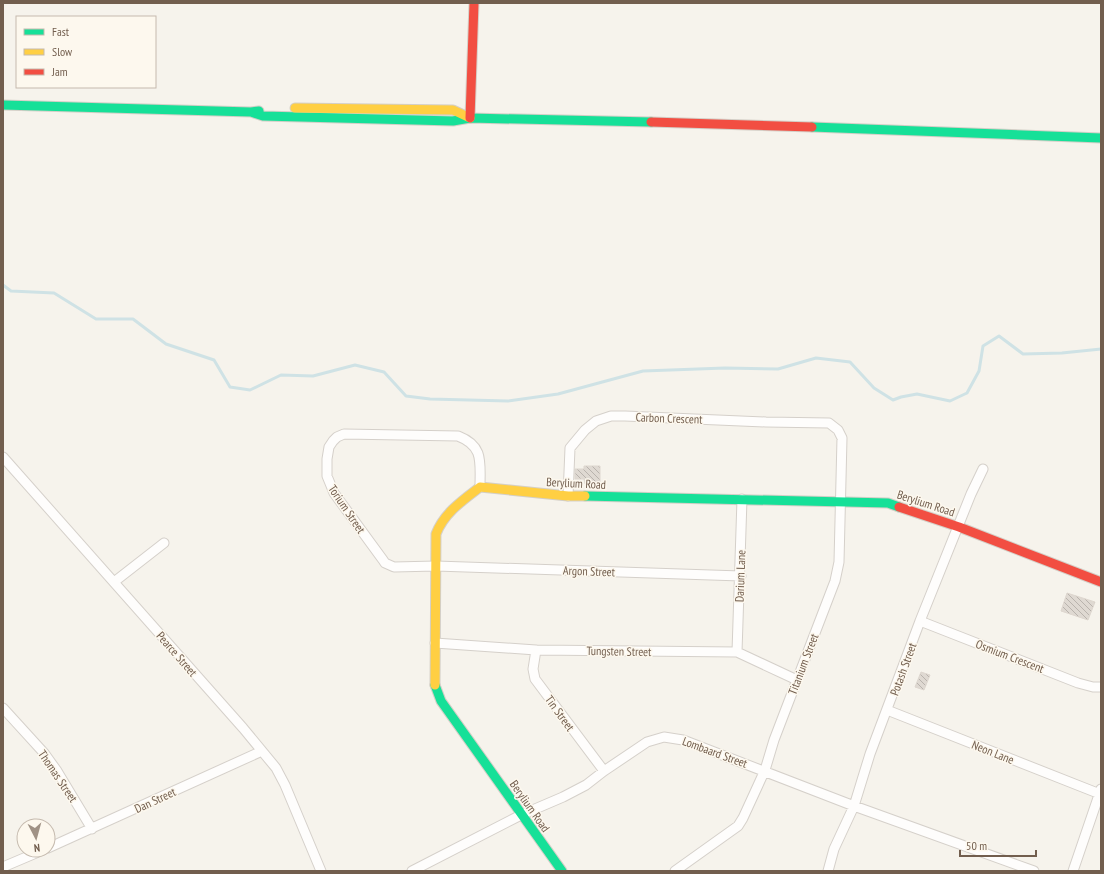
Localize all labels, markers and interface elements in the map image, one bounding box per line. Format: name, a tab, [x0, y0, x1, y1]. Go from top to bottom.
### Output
legend	[16, 16, 156, 88]
text: Fast	[52, 24, 70, 39]
text: Slow	[52, 44, 73, 59]
text: Jam	[51, 64, 68, 79]
street label: Carbon Crescent	[635, 409, 703, 427]
street label: Berylium Road	[546, 474, 606, 492]
street label: Torium Street	[325, 482, 369, 537]
street label: Berylium Road	[895, 487, 957, 519]
street label: Darium Lane	[732, 550, 748, 602]
street label: Argon Street	[563, 563, 616, 579]
street label: Pearce Street	[153, 629, 201, 680]
street label: Titanium Street	[784, 631, 822, 697]
street label: Osmium Crescent	[974, 636, 1047, 676]
street label: Potash Street	[887, 640, 920, 697]
street label: Tungsten Street	[586, 643, 652, 659]
street label: Tin Street	[542, 692, 578, 734]
street label: Lombaard Street	[680, 733, 750, 771]
street label: Neon Lane	[970, 737, 1016, 767]
street label: Thomas Street	[35, 747, 81, 806]
street label: Berylium Road	[507, 777, 553, 835]
street label: Dan Street	[132, 784, 179, 816]
north arrow	[16, 818, 56, 858]
scale bar	[960, 832, 1036, 858]
text: 50 m	[966, 838, 987, 853]
text: N	[33, 841, 41, 855]

